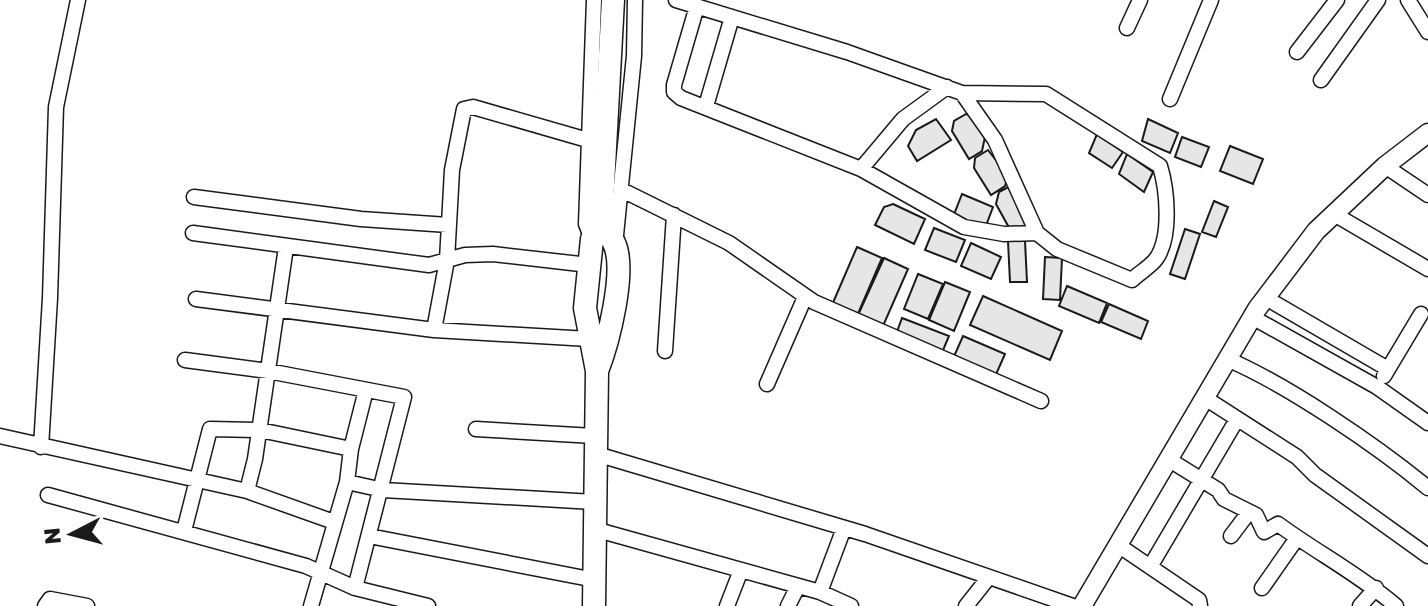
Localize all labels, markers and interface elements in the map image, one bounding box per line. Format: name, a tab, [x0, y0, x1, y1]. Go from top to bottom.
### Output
north arrow	[32, 494, 112, 574]
text: N	[37, 526, 66, 546]

